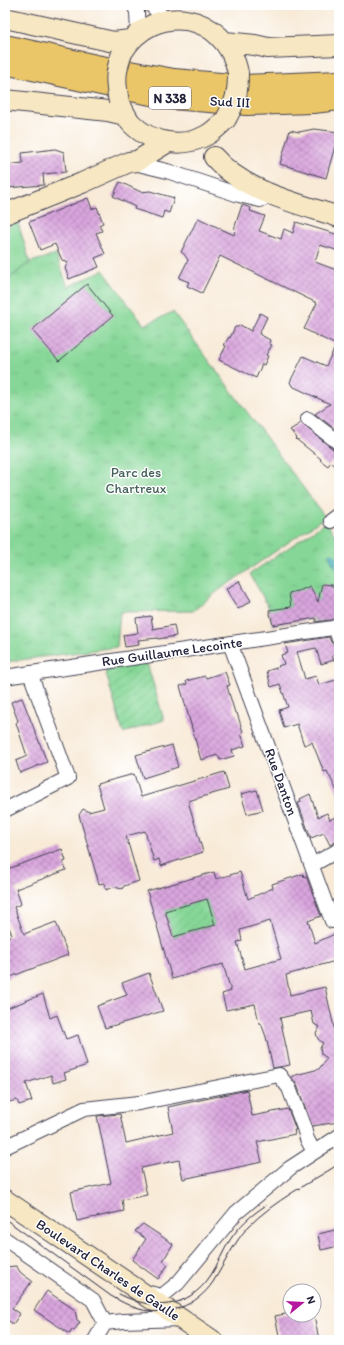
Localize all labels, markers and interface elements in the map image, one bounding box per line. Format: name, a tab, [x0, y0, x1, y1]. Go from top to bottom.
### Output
road number: N 338	[149, 87, 191, 109]
street label: Sud III	[209, 92, 251, 112]
park label: Parc des Chartreux	[106, 464, 167, 497]
street label: Rue Guillaume Lecointe	[101, 634, 244, 670]
street label: Rue Danton	[261, 746, 301, 818]
street label: Boulevard Charles de Gaulle	[33, 1215, 183, 1325]
north arrow	[282, 1283, 322, 1323]
text: N	[304, 1295, 318, 1306]

